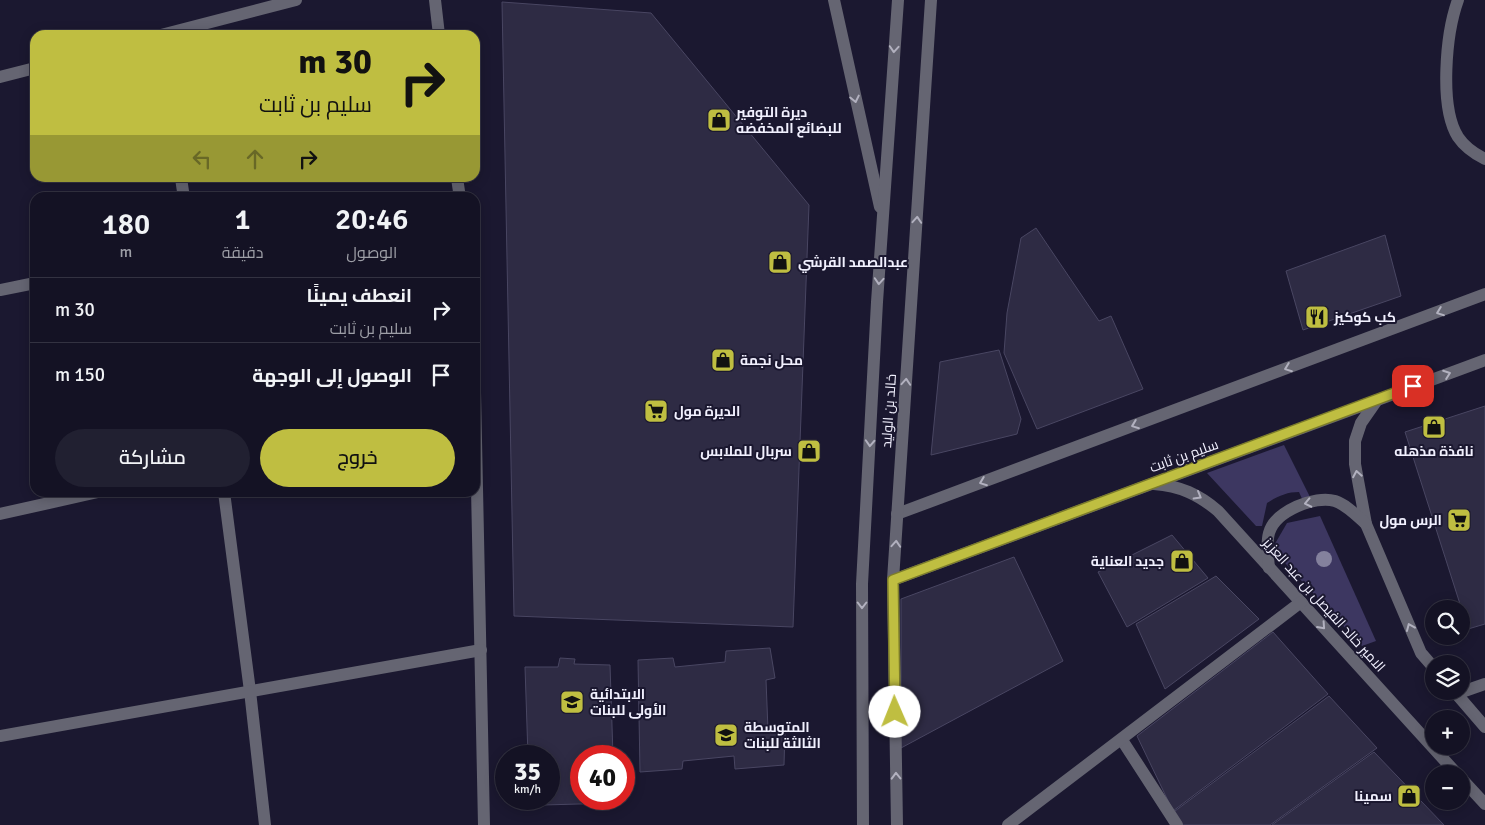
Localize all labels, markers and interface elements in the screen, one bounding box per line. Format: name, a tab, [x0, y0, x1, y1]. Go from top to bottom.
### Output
text: 30 m	[298, 40, 372, 83]
one-way arrow	[889, 45, 900, 53]
icon: right	[390, 50, 455, 115]
text: سليم بن ثابت	[259, 91, 372, 118]
one-way arrow	[849, 94, 860, 103]
place label: ديرة التوفير للبضائع المخفضه	[735, 104, 842, 138]
shop icon: ديرة التوفير للبضائع المخفضه	[706, 107, 732, 133]
icon: left	[188, 145, 216, 173]
icon: ahead	[241, 145, 269, 173]
icon: right	[294, 145, 322, 173]
text: 1	[235, 201, 251, 238]
text: 20:46	[335, 201, 408, 238]
text: 180	[102, 206, 150, 243]
one-way arrow	[911, 215, 922, 223]
text: m	[120, 242, 132, 262]
text: دقيقة	[222, 243, 263, 263]
text: الوصول	[346, 243, 397, 263]
shop icon: عبدالصمد القرشي	[767, 249, 793, 275]
place label: عبدالصمد القرشي	[798, 254, 908, 273]
one-way arrow	[873, 277, 884, 285]
text: انعطف يمينًا	[307, 284, 412, 308]
icon: right	[427, 296, 455, 324]
text: 30 m	[55, 298, 95, 322]
restaurant icon: كب كوكيز	[1304, 304, 1330, 330]
one-way arrow	[1436, 305, 1445, 316]
place label: كب كوكيز	[1333, 309, 1396, 326]
text: سليم بن ثابت	[330, 319, 412, 339]
shop icon: محل نجمة	[710, 347, 736, 373]
place label: محل نجمة	[740, 352, 803, 369]
icon: arrive	[427, 361, 455, 389]
text: 150 m	[55, 363, 105, 387]
one-way arrow	[1284, 363, 1292, 373]
text: الوصول إلى الوجهة	[252, 364, 412, 388]
pin	[1392, 365, 1434, 407]
one-way arrow	[1443, 370, 1451, 380]
icon: arrive	[1399, 372, 1427, 400]
street label: خالد بن الوليد	[878, 373, 900, 449]
one-way arrow	[901, 377, 912, 385]
supermarket icon: الديرة مول	[643, 398, 669, 424]
place label: الديرة مول	[674, 403, 740, 420]
shop icon: نافذة مذهله	[1421, 414, 1447, 440]
one-way arrow	[1132, 420, 1140, 430]
button: مشاركة	[55, 429, 250, 487]
button: خروج	[260, 429, 455, 487]
street label: سليم بن ثابت	[1147, 436, 1221, 477]
shop icon: سربال للملابس	[796, 438, 822, 464]
one-way arrow	[864, 439, 875, 447]
place label: سربال للملابس	[700, 443, 792, 460]
place label: نافذة مذهله	[1394, 443, 1474, 460]
one-way arrow	[1353, 470, 1363, 478]
one-way arrow	[979, 476, 988, 486]
one-way arrow	[1193, 490, 1202, 500]
one-way arrow	[1304, 497, 1312, 508]
supermarket icon: الرس مول	[1446, 507, 1472, 533]
place label: الرس مول	[1379, 512, 1442, 529]
street label: الامير خالد الفيصل بن عبد العزيز	[1259, 534, 1389, 675]
one-way arrow	[890, 540, 901, 548]
shop icon: جديد العناية	[1169, 548, 1195, 574]
place label: جديد العناية	[1091, 553, 1164, 570]
map controls	[1425, 600, 1470, 810]
button: search	[1425, 600, 1470, 645]
one-way arrow	[857, 602, 867, 609]
one-way arrow	[1316, 620, 1325, 629]
one-way arrow	[1405, 623, 1416, 632]
button: layers	[1425, 655, 1470, 700]
position arrow	[868, 685, 920, 737]
place label: الابتدائية الأولى للبنات	[590, 686, 666, 719]
school or university icon: الابتدائية الأولى للبنات	[559, 689, 585, 715]
button: +	[1425, 710, 1470, 755]
place label: المتوسطة الثالثة للبنات	[744, 719, 821, 752]
school or university icon: المتوسطة الثالثة للبنات	[713, 722, 739, 748]
speed limit sign: 40	[570, 745, 635, 810]
text: 35	[514, 756, 541, 787]
button: −	[1425, 765, 1470, 810]
one-way arrow	[891, 772, 901, 780]
text: km/h	[514, 782, 541, 797]
shop icon: سمينا	[1396, 783, 1422, 809]
place label: سمينا	[1354, 788, 1392, 805]

